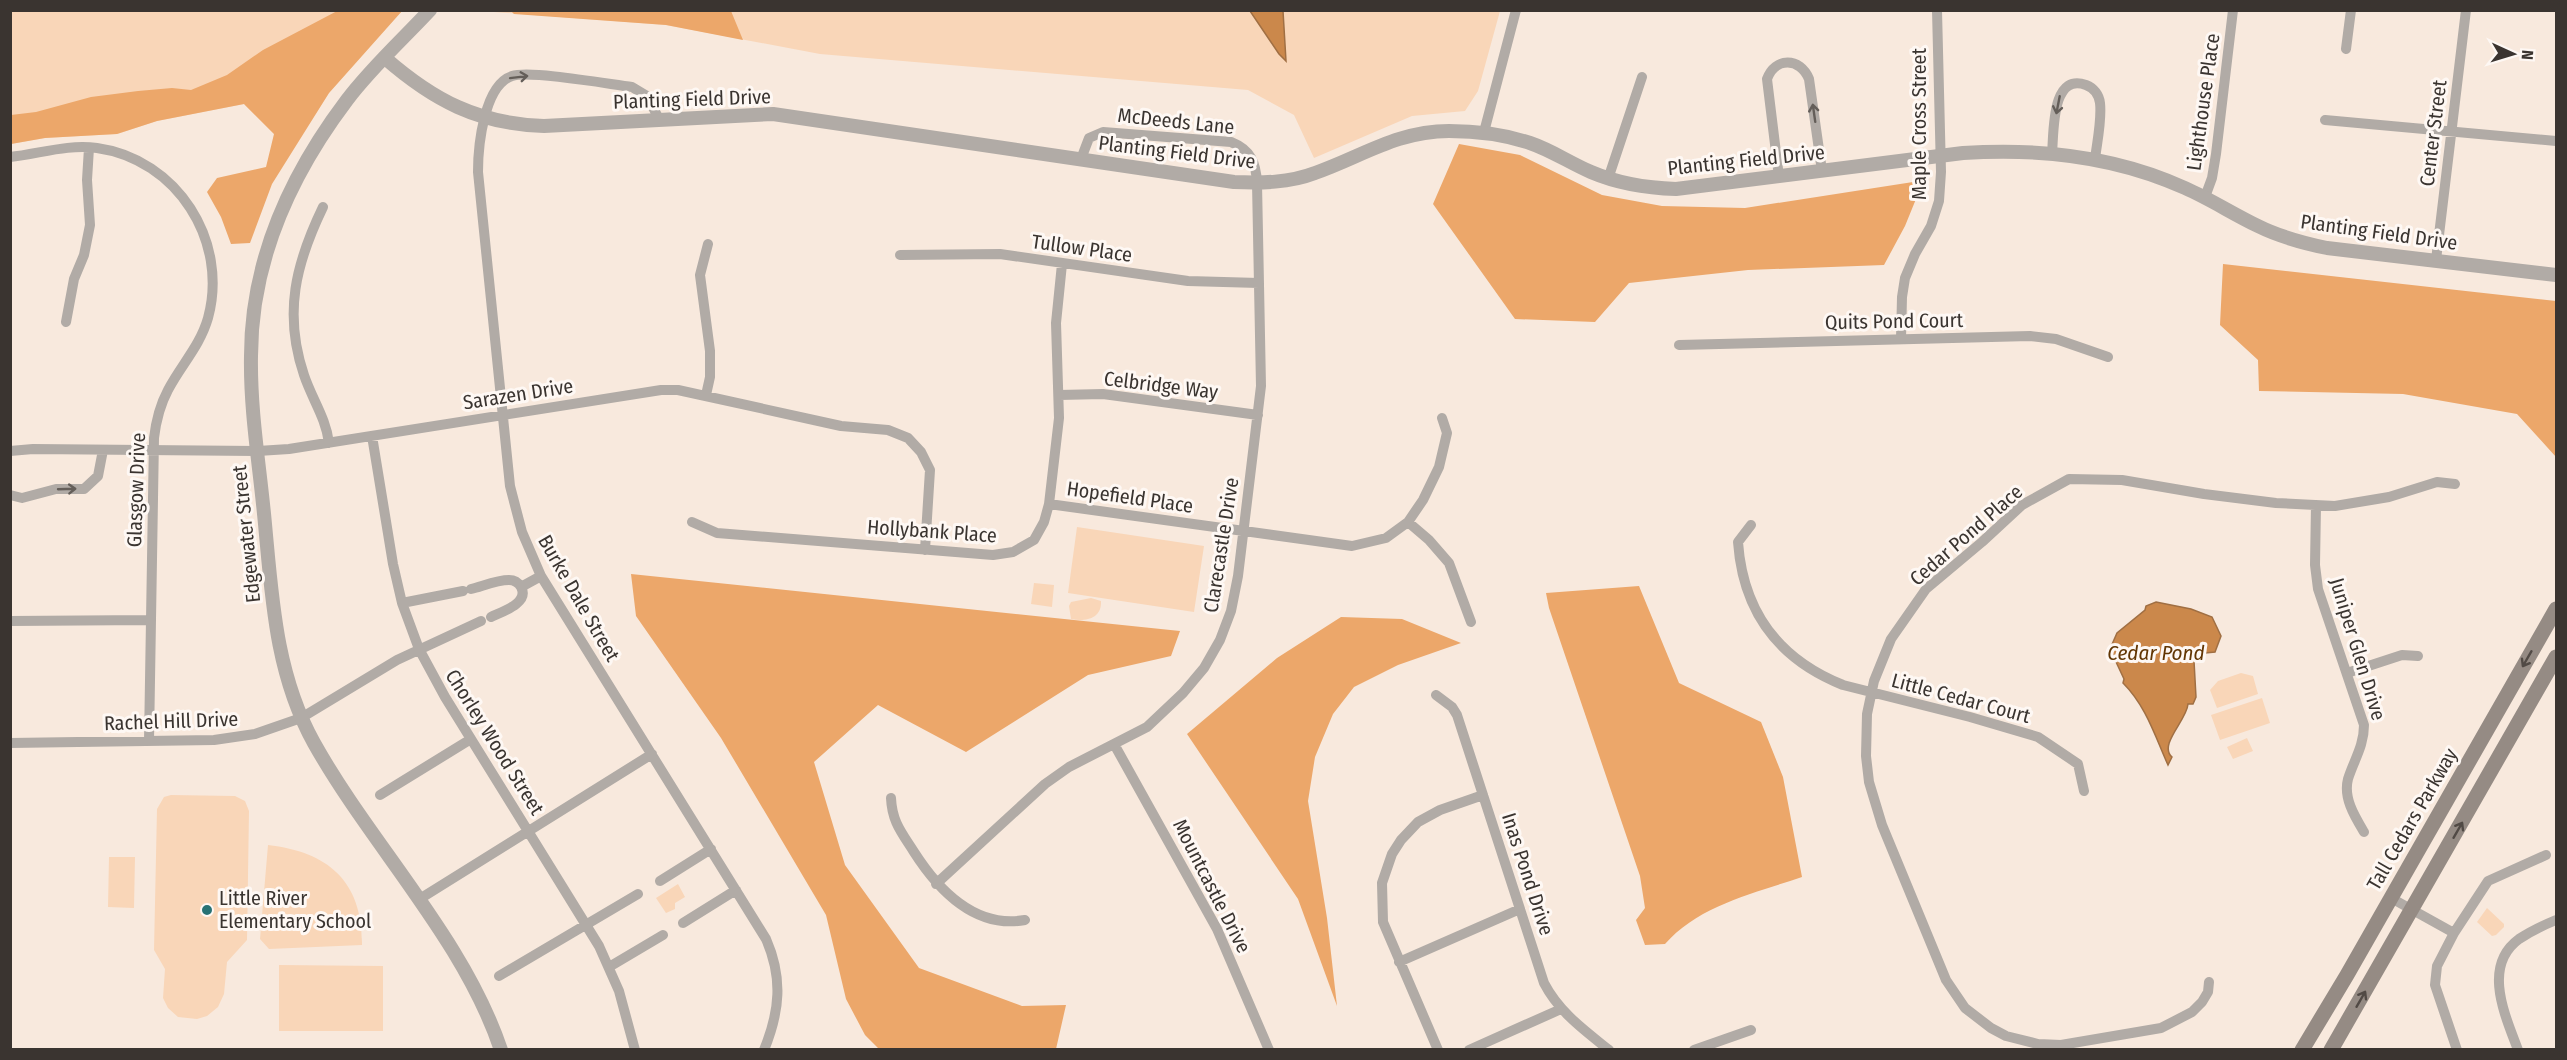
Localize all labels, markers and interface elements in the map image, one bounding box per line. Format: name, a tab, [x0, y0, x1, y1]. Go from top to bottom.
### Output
north arrow	[2483, 24, 2543, 84]
street label: Lighthouse Place	[2181, 32, 2225, 172]
street label: Maple Cross Street	[1907, 48, 1931, 200]
text: N	[2518, 50, 2537, 60]
one-way arrow	[508, 71, 528, 82]
street label: Center Street	[2415, 78, 2451, 188]
street label: Planting Field Drive	[613, 84, 771, 114]
one-way arrow	[2052, 95, 2063, 115]
street label: McDeeds Lane	[1117, 103, 1235, 139]
one-way arrow	[1808, 104, 1819, 124]
street label: Planting Field Drive	[1097, 130, 1257, 174]
street label: Planting Field Drive	[1666, 140, 1826, 180]
street label: Planting Field Drive	[2299, 209, 2459, 255]
street label: Tullow Place	[1030, 229, 1134, 267]
street label: Quits Pond Court	[1825, 308, 1964, 334]
street label: Celbridge Way	[1103, 366, 1219, 404]
street label: Sarazen Drive	[461, 373, 575, 415]
street label: Glasgow Drive	[122, 432, 150, 548]
street label: Edgewater Street	[227, 464, 265, 604]
street label: Hopefield Place	[1065, 476, 1195, 518]
street label: Clarecastle Drive	[1198, 476, 1244, 614]
street label: Cedar Pond Place	[1905, 480, 2027, 590]
one-way arrow	[57, 483, 77, 495]
street label: Hollybank Place	[866, 514, 998, 548]
street label: Burke Dale Street	[533, 530, 625, 666]
street label: Juniper Glen Drive	[2325, 575, 2391, 723]
water label: Cedar Pond	[2107, 640, 2205, 666]
one-way arrow	[2521, 650, 2533, 667]
street label: Chorley Wood Street	[441, 665, 550, 820]
street label: Little Cedar Court	[1889, 668, 2033, 728]
street label: Rachel Hill Drive	[104, 707, 238, 735]
street label: Tall Cedars Parkway	[2362, 744, 2462, 894]
street label: Inas Pond Drive	[1497, 810, 1559, 938]
street label: Mountcastle Drive	[1168, 815, 1256, 957]
one-way arrow	[2453, 822, 2465, 839]
place label: Little River Elementary School	[219, 886, 371, 933]
marker: Little River Elementary School	[200, 903, 214, 917]
one-way arrow	[2355, 991, 2367, 1008]

